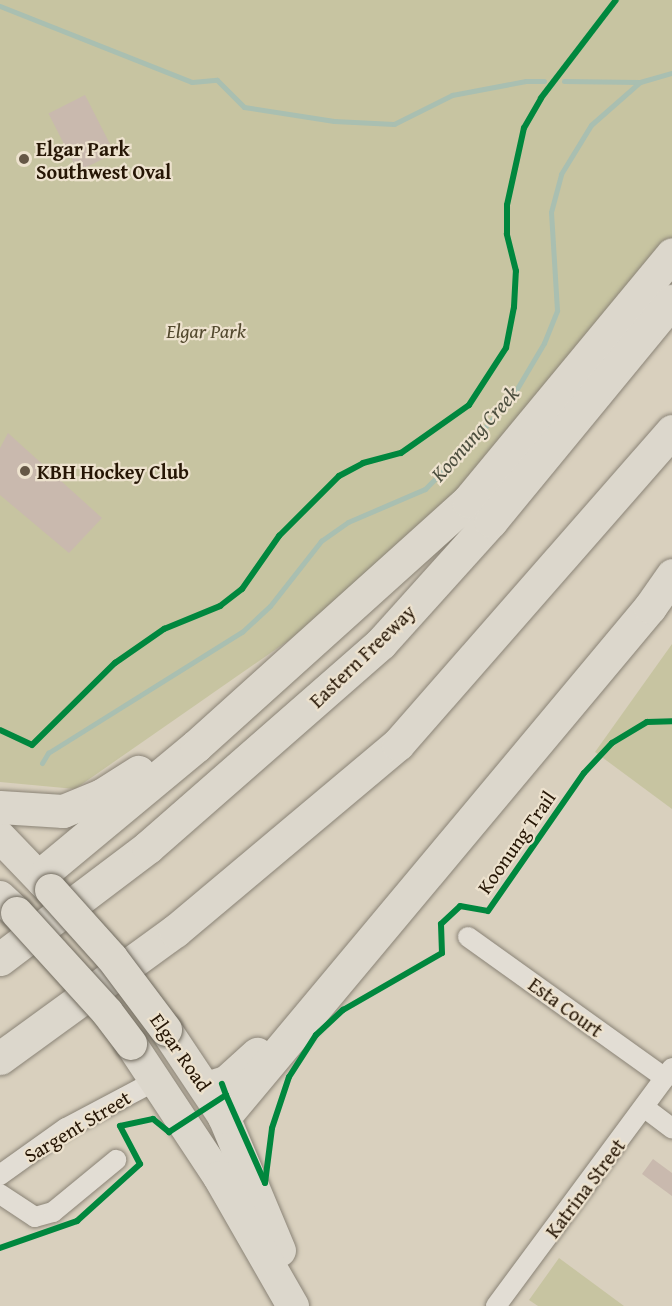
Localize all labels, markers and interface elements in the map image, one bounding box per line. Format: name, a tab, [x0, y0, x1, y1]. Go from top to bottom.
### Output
place label: Elgar Park Southwest Oval	[36, 136, 171, 183]
marker: Elgar Park Southwest Oval	[17, 152, 31, 166]
park label: Elgar Park	[166, 318, 246, 342]
water label: Koonung Creek	[426, 381, 524, 487]
place label: KBH Hockey Club	[37, 459, 189, 483]
marker: KBH Hockey Club	[18, 464, 32, 478]
street label: Eastern Freeway	[304, 600, 420, 712]
street label: Koonung Trail	[472, 786, 560, 898]
street label: Esta Court	[524, 972, 608, 1042]
street label: Elgar Road	[145, 1008, 217, 1096]
street label: Sargent Street	[19, 1085, 135, 1167]
street label: Katrina Street	[540, 1134, 630, 1242]

